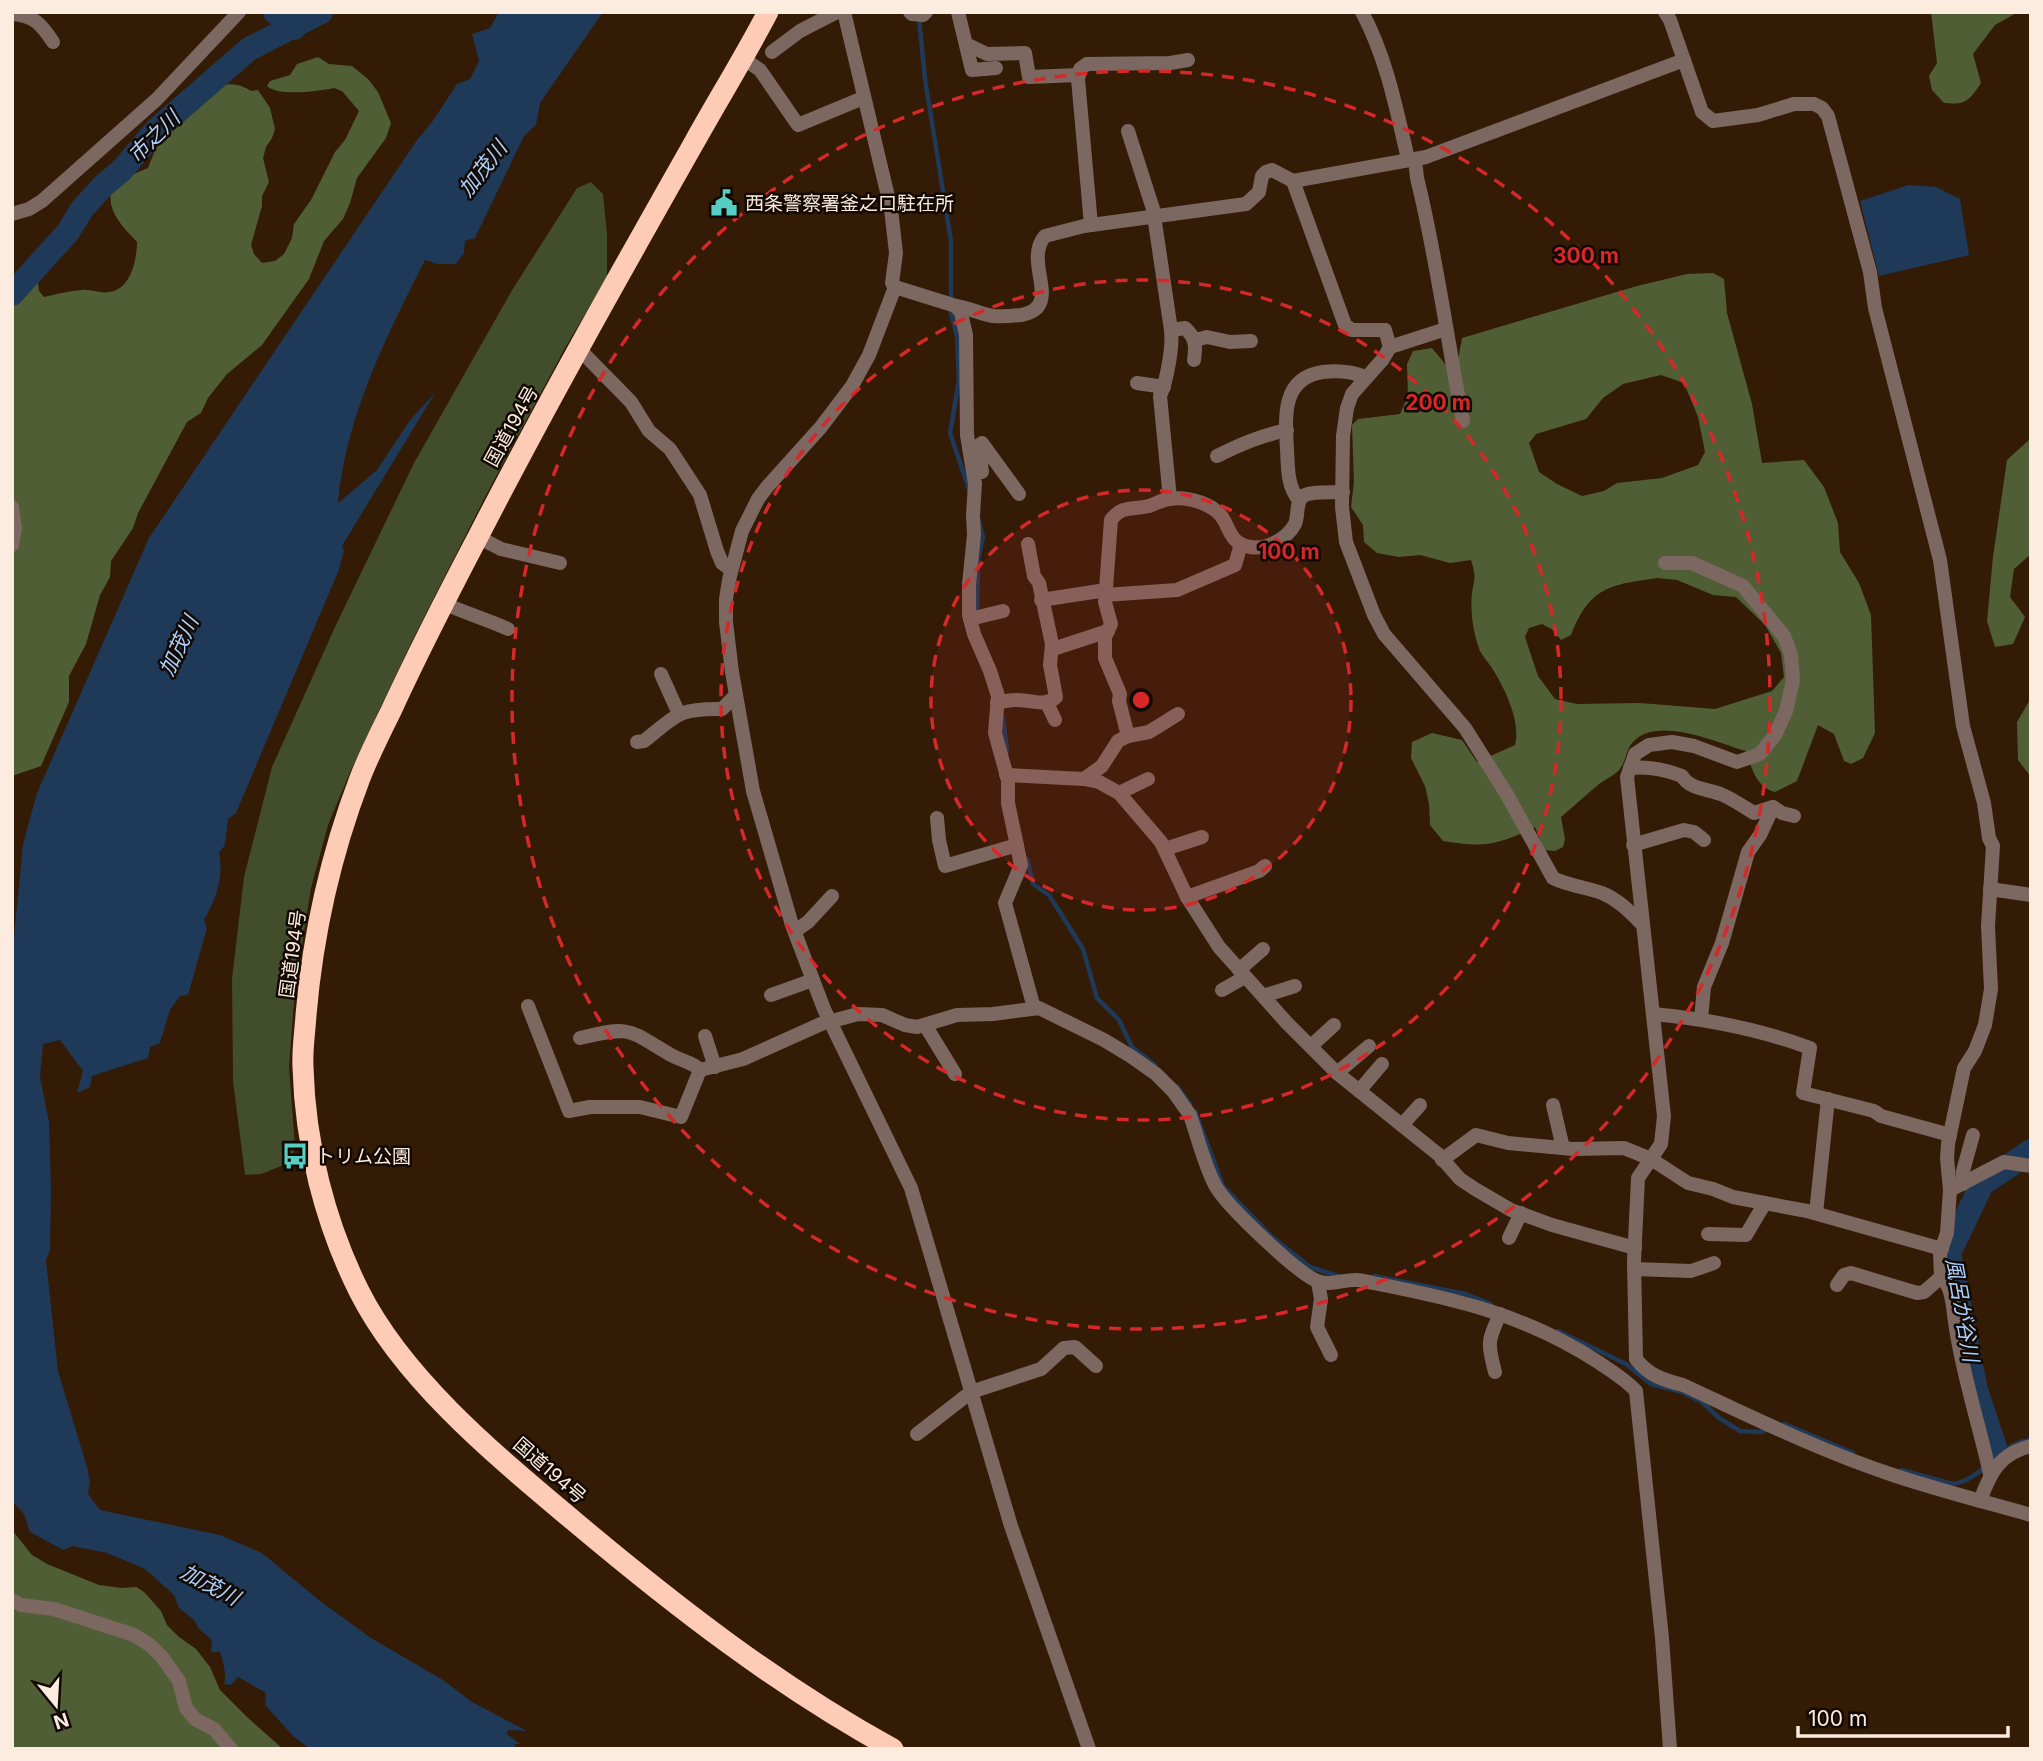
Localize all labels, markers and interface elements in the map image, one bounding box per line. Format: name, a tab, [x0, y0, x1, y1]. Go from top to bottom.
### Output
water label: 市之川	[123, 104, 186, 168]
water label: 加茂川	[453, 135, 513, 201]
public building icon: 西条警察署釜之口駐在所	[709, 188, 739, 218]
place label: 西条警察署釜之口駐在所	[745, 192, 954, 215]
text: 300 m	[1553, 243, 1619, 268]
street label: 国道194号	[480, 382, 543, 471]
text: 200 m	[1405, 390, 1471, 415]
text: 100 m	[1258, 539, 1320, 564]
water label: 加茂川	[154, 610, 204, 680]
centre of rings	[1129, 688, 1153, 712]
street label: 国道194号	[275, 909, 310, 1000]
bus stop icon: トリム公園	[280, 1141, 310, 1171]
place label: トリム公園	[316, 1145, 411, 1168]
water label: 風呂が谷川	[1941, 1256, 1984, 1366]
street label: 国道194号	[509, 1433, 591, 1508]
water label: 加茂川	[177, 1559, 246, 1611]
north arrow	[21, 1670, 91, 1740]
scale bar	[1798, 1694, 2008, 1738]
text: 100 m	[1808, 1706, 1867, 1731]
text: N	[51, 1708, 72, 1734]

